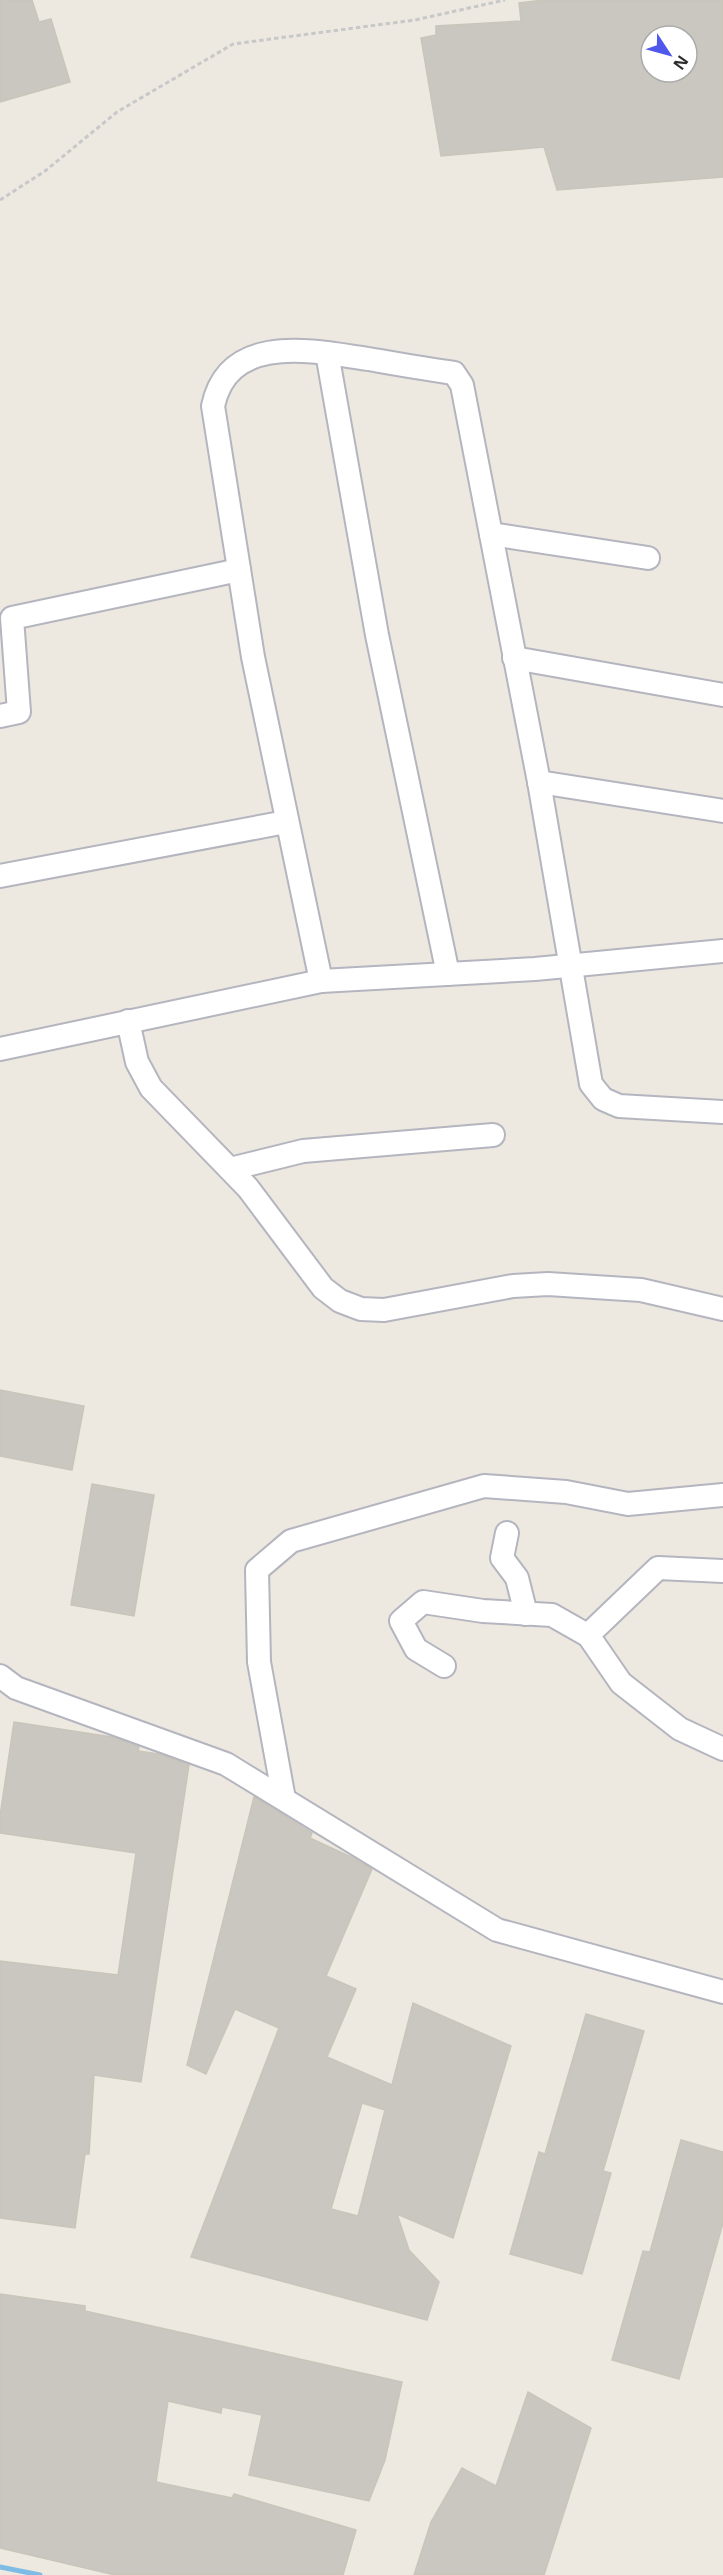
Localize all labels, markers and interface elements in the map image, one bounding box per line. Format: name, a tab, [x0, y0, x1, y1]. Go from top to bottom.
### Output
north arrow	[639, 24, 699, 84]
text: N	[668, 51, 694, 75]

